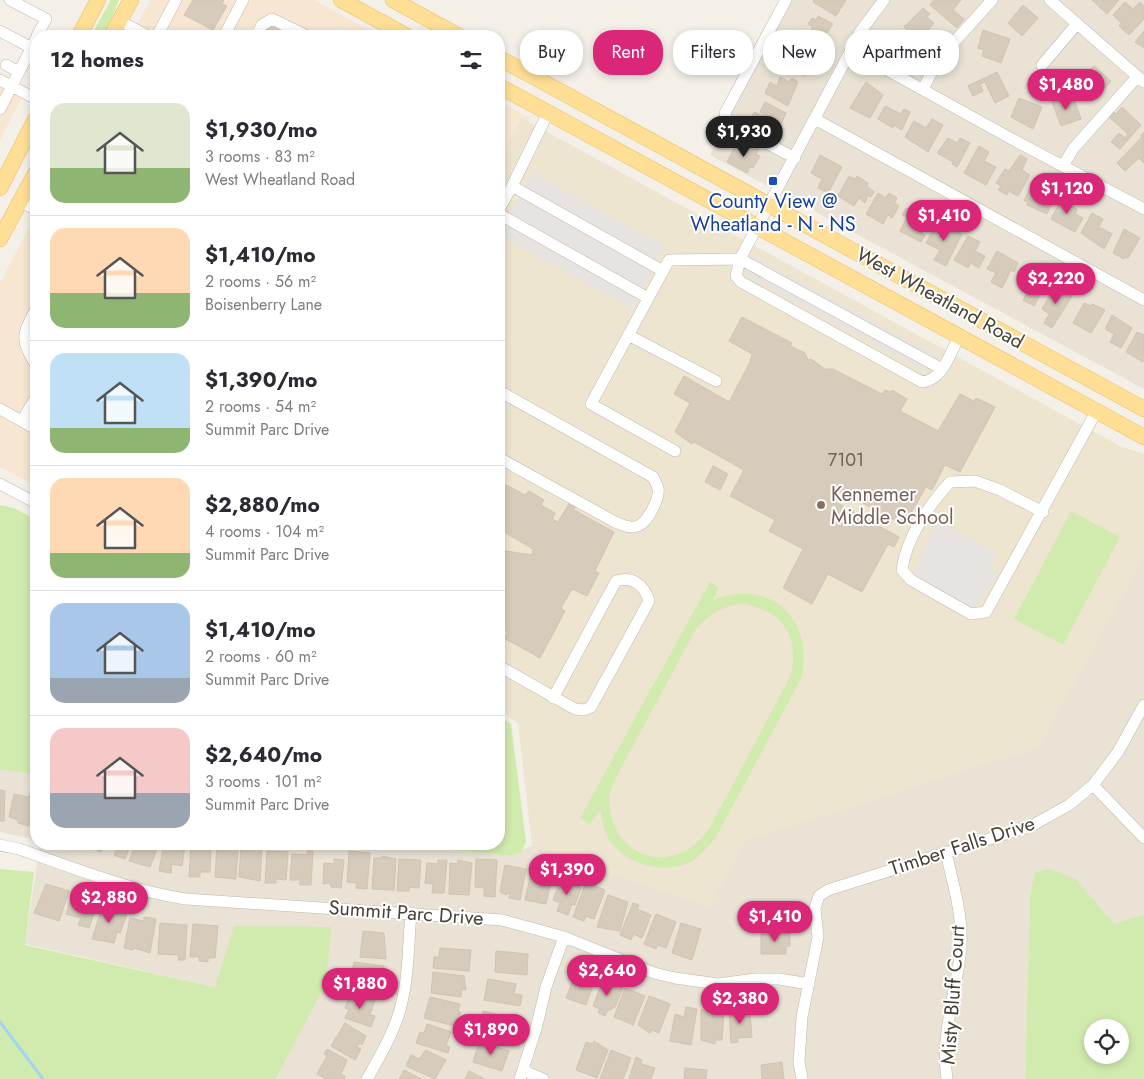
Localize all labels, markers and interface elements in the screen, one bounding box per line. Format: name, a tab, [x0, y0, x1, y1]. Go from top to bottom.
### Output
chip: Buy	[520, 30, 583, 75]
chip: Rent	[593, 30, 663, 75]
chip: Filters	[673, 30, 753, 75]
chip: New	[763, 30, 835, 75]
chip: Apartment	[845, 30, 959, 75]
text: 12 homes	[50, 45, 144, 75]
icon: filters	[457, 46, 485, 74]
pin: $1,480	[1025, 68, 1107, 111]
text: $1,480	[1038, 73, 1094, 96]
text: $1,930/mo	[205, 115, 317, 145]
pin: $1,930	[703, 116, 785, 158]
text: $1,930	[717, 120, 771, 143]
icon: home	[90, 123, 150, 183]
text: 3 rooms · 83 m²	[205, 145, 315, 168]
text: West Wheatland Road	[205, 168, 355, 191]
pin: $1,120	[1026, 172, 1108, 215]
marker: County View @ Wheatland - N - NS	[767, 175, 779, 187]
text: $1,120	[1041, 177, 1093, 200]
place label: County View @ Wheatland - N - NS	[690, 187, 856, 239]
pin: $1,410	[903, 200, 985, 242]
text: $1,410	[917, 204, 971, 227]
text: $1,410/mo	[205, 240, 316, 270]
street label: West Wheatland Road	[851, 240, 1029, 356]
icon: home	[90, 248, 150, 308]
pin: $2,220	[1015, 262, 1097, 305]
text: $2,220	[1027, 267, 1085, 290]
text: 2 rooms · 56 m²	[205, 270, 316, 293]
text: Boisenberry Lane	[205, 293, 322, 316]
text: $1,390/mo	[205, 365, 317, 395]
icon: home	[90, 373, 150, 433]
text: 2 rooms · 54 m²	[205, 395, 316, 418]
text: Summit Parc Drive	[205, 418, 329, 441]
house number: 7101	[828, 447, 864, 473]
place label: Kennemer Middle School	[831, 480, 954, 532]
text: $2,880/mo	[205, 490, 320, 520]
icon: home	[90, 498, 150, 558]
marker: Kennemer Middle School	[815, 499, 827, 511]
text: 4 rooms · 104 m²	[205, 520, 324, 543]
text: Summit Parc Drive	[205, 543, 329, 566]
text: $1,410/mo	[205, 615, 316, 645]
icon: home	[90, 623, 150, 683]
text: 2 rooms · 60 m²	[205, 645, 317, 668]
text: Summit Parc Drive	[205, 668, 329, 691]
text: $2,640/mo	[205, 740, 322, 770]
icon: home	[90, 748, 150, 808]
text: 3 rooms · 101 m²	[205, 770, 321, 793]
text: Summit Parc Drive	[205, 793, 329, 816]
street label: Timber Falls Drive	[886, 809, 1038, 883]
pin: $1,390	[526, 854, 608, 896]
text: $1,390	[540, 858, 594, 881]
pin: $2,880	[68, 882, 150, 924]
text: $2,880	[81, 886, 137, 909]
street label: Summit Parc Drive	[328, 893, 484, 933]
pin: $1,410	[734, 900, 816, 943]
text: $1,410	[748, 905, 802, 928]
street label: Misty Bluff Court	[934, 924, 972, 1066]
pin: $2,640	[566, 954, 648, 997]
text: $2,640	[578, 959, 636, 982]
pin: $1,880	[319, 968, 401, 1010]
text: $1,880	[333, 972, 387, 995]
pin: $2,380	[699, 982, 781, 1025]
text: $2,380	[712, 987, 768, 1010]
pin: $1,890	[450, 1014, 532, 1056]
text: $1,890	[464, 1018, 518, 1041]
map controls	[1084, 1019, 1129, 1064]
button: locate	[1084, 1019, 1129, 1064]

